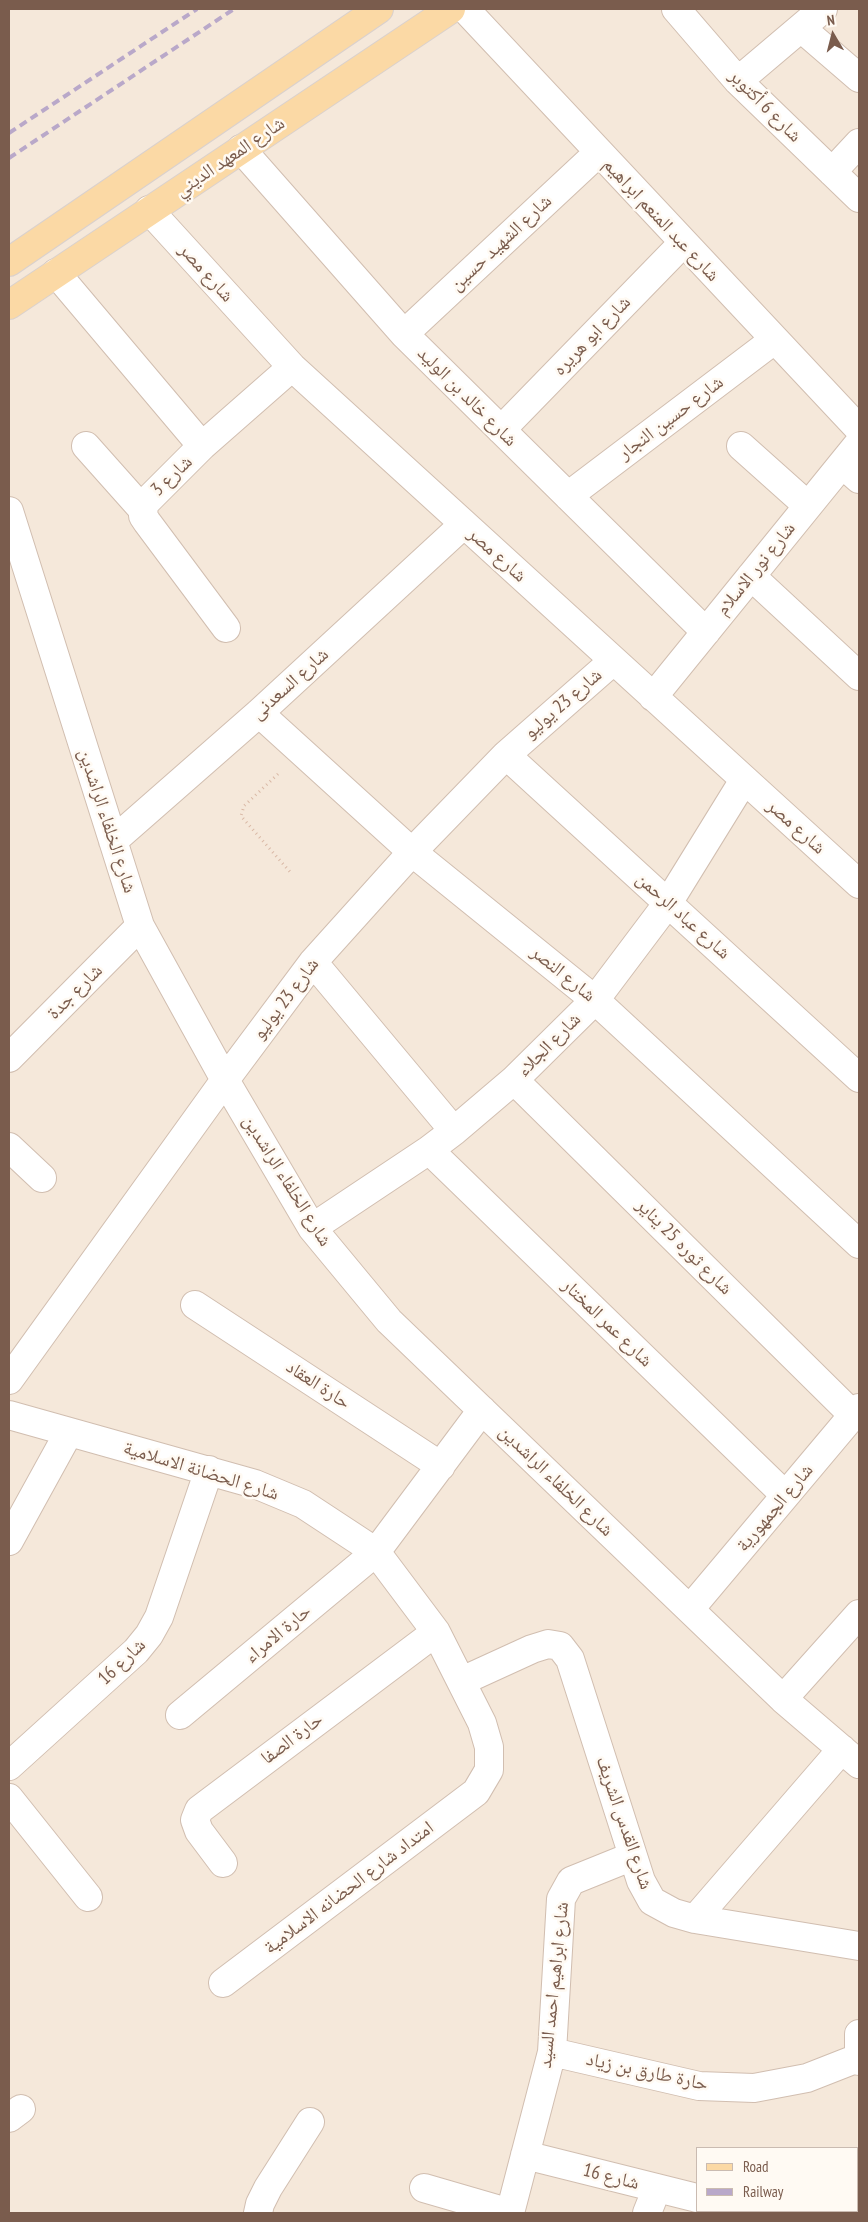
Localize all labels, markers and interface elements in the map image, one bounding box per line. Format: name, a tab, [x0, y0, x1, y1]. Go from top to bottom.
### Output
north arrow	[808, 10, 858, 60]
text: N	[826, 11, 836, 30]
street label: شارع 6 أكتوبر	[724, 65, 806, 147]
street label: شارع المعهد الديني	[171, 112, 289, 202]
street label: شارع عبد المنعم ابراهيم	[598, 153, 724, 287]
street label: شارع الشهيد حسين	[445, 190, 557, 296]
street label: شارع مصر	[174, 239, 238, 307]
street label: شارع ابو هريره	[548, 291, 636, 381]
street label: شارع خالد بن الوليد	[412, 342, 522, 452]
street label: شارع حسين النجار	[614, 371, 728, 465]
street label: شارع 3	[147, 451, 197, 501]
street label: شارع نور الاسلام	[711, 518, 801, 620]
street label: شارع مصر	[463, 523, 531, 587]
street label: شارع السعدنى	[247, 643, 333, 725]
street label: شارع 23 يوليو	[519, 664, 607, 744]
street label: شارع الخلفاء الراشدين	[73, 746, 141, 896]
street label: شارع مصر	[762, 795, 830, 859]
street label: شارع عباد الرحمن	[631, 868, 735, 964]
street label: شارع النصر	[526, 941, 600, 1007]
street label: شارع 23 يوليو	[248, 954, 324, 1044]
street label: شارع جدة	[43, 960, 107, 1024]
street label: شارع الجلاء	[512, 1008, 586, 1082]
street label: شارع الخلفاء الراشدين	[237, 1111, 337, 1251]
street label: شارع ثوره 25 يناير	[631, 1194, 737, 1300]
street label: شارع عمر المختار	[557, 1274, 657, 1372]
street label: حارة العقاد	[281, 1356, 355, 1414]
street label: شارع الخلفاء الراشدين	[494, 1421, 618, 1541]
street label: شارع الحضانة الاسلامية	[121, 1437, 281, 1505]
street label: شارع الجمهورية	[732, 1459, 818, 1557]
street label: حارة الامراء	[240, 1600, 316, 1668]
street label: شارع 16	[93, 1634, 151, 1690]
street label: حارة الصفا	[257, 1708, 327, 1770]
street label: شارع القدس الشريف	[591, 1753, 657, 1893]
street label: امتداد شارع الحضانه الاسلامية	[260, 1817, 438, 1959]
street label: شارع ابراهيم احمد السيد	[534, 1901, 574, 2069]
street label: حارة طارق بن زياد	[584, 2048, 710, 2096]
legend	[696, 2147, 858, 2212]
text: Road	[743, 2157, 769, 2176]
street label: شارع 16	[580, 2159, 642, 2195]
text: Railway	[743, 2182, 783, 2201]

